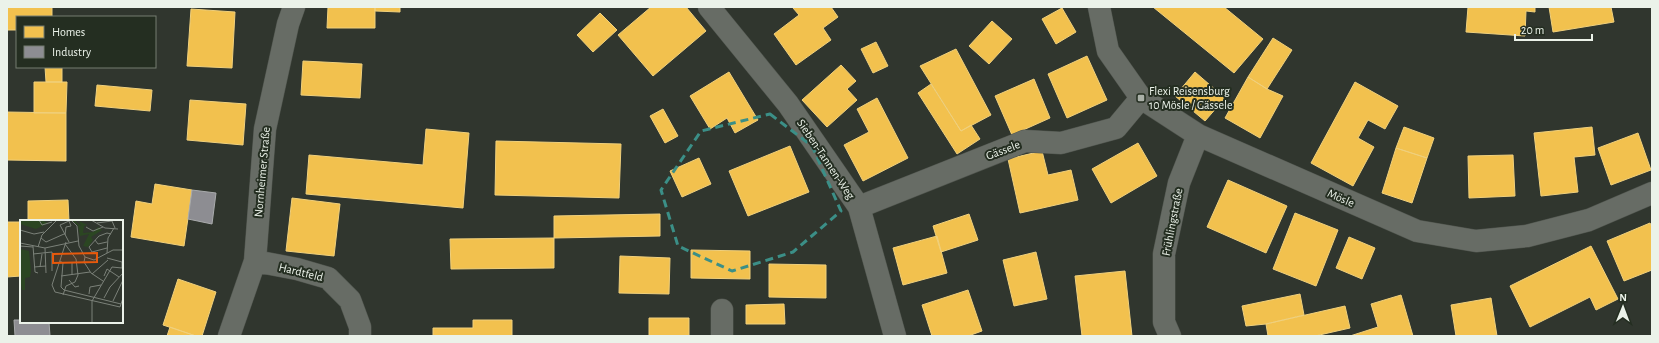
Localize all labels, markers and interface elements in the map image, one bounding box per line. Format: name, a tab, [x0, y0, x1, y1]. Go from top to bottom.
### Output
legend	[16, 16, 156, 68]
scale bar	[1515, 16, 1592, 42]
text: 20 m	[1521, 24, 1544, 36]
text: Homes	[52, 26, 85, 38]
text: Industry	[52, 46, 91, 59]
place label: Flexi Reisensburg 10 Mösle / Gässele	[1149, 85, 1232, 111]
marker: Flexi Reisensburg 10 Mösle / Gässele	[1136, 93, 1146, 103]
street label: Sieben-Tannen-Weg	[795, 117, 857, 201]
street label: Nornheimer Straße	[252, 126, 272, 218]
street label: Gässele	[984, 138, 1022, 162]
street label: Frühlingstraße	[1160, 187, 1184, 257]
street label: Mösle	[1326, 187, 1356, 209]
inset map	[20, 220, 123, 323]
street label: Hardtfeld	[278, 261, 324, 283]
north arrow	[1603, 287, 1643, 327]
text: N	[1619, 292, 1627, 303]

